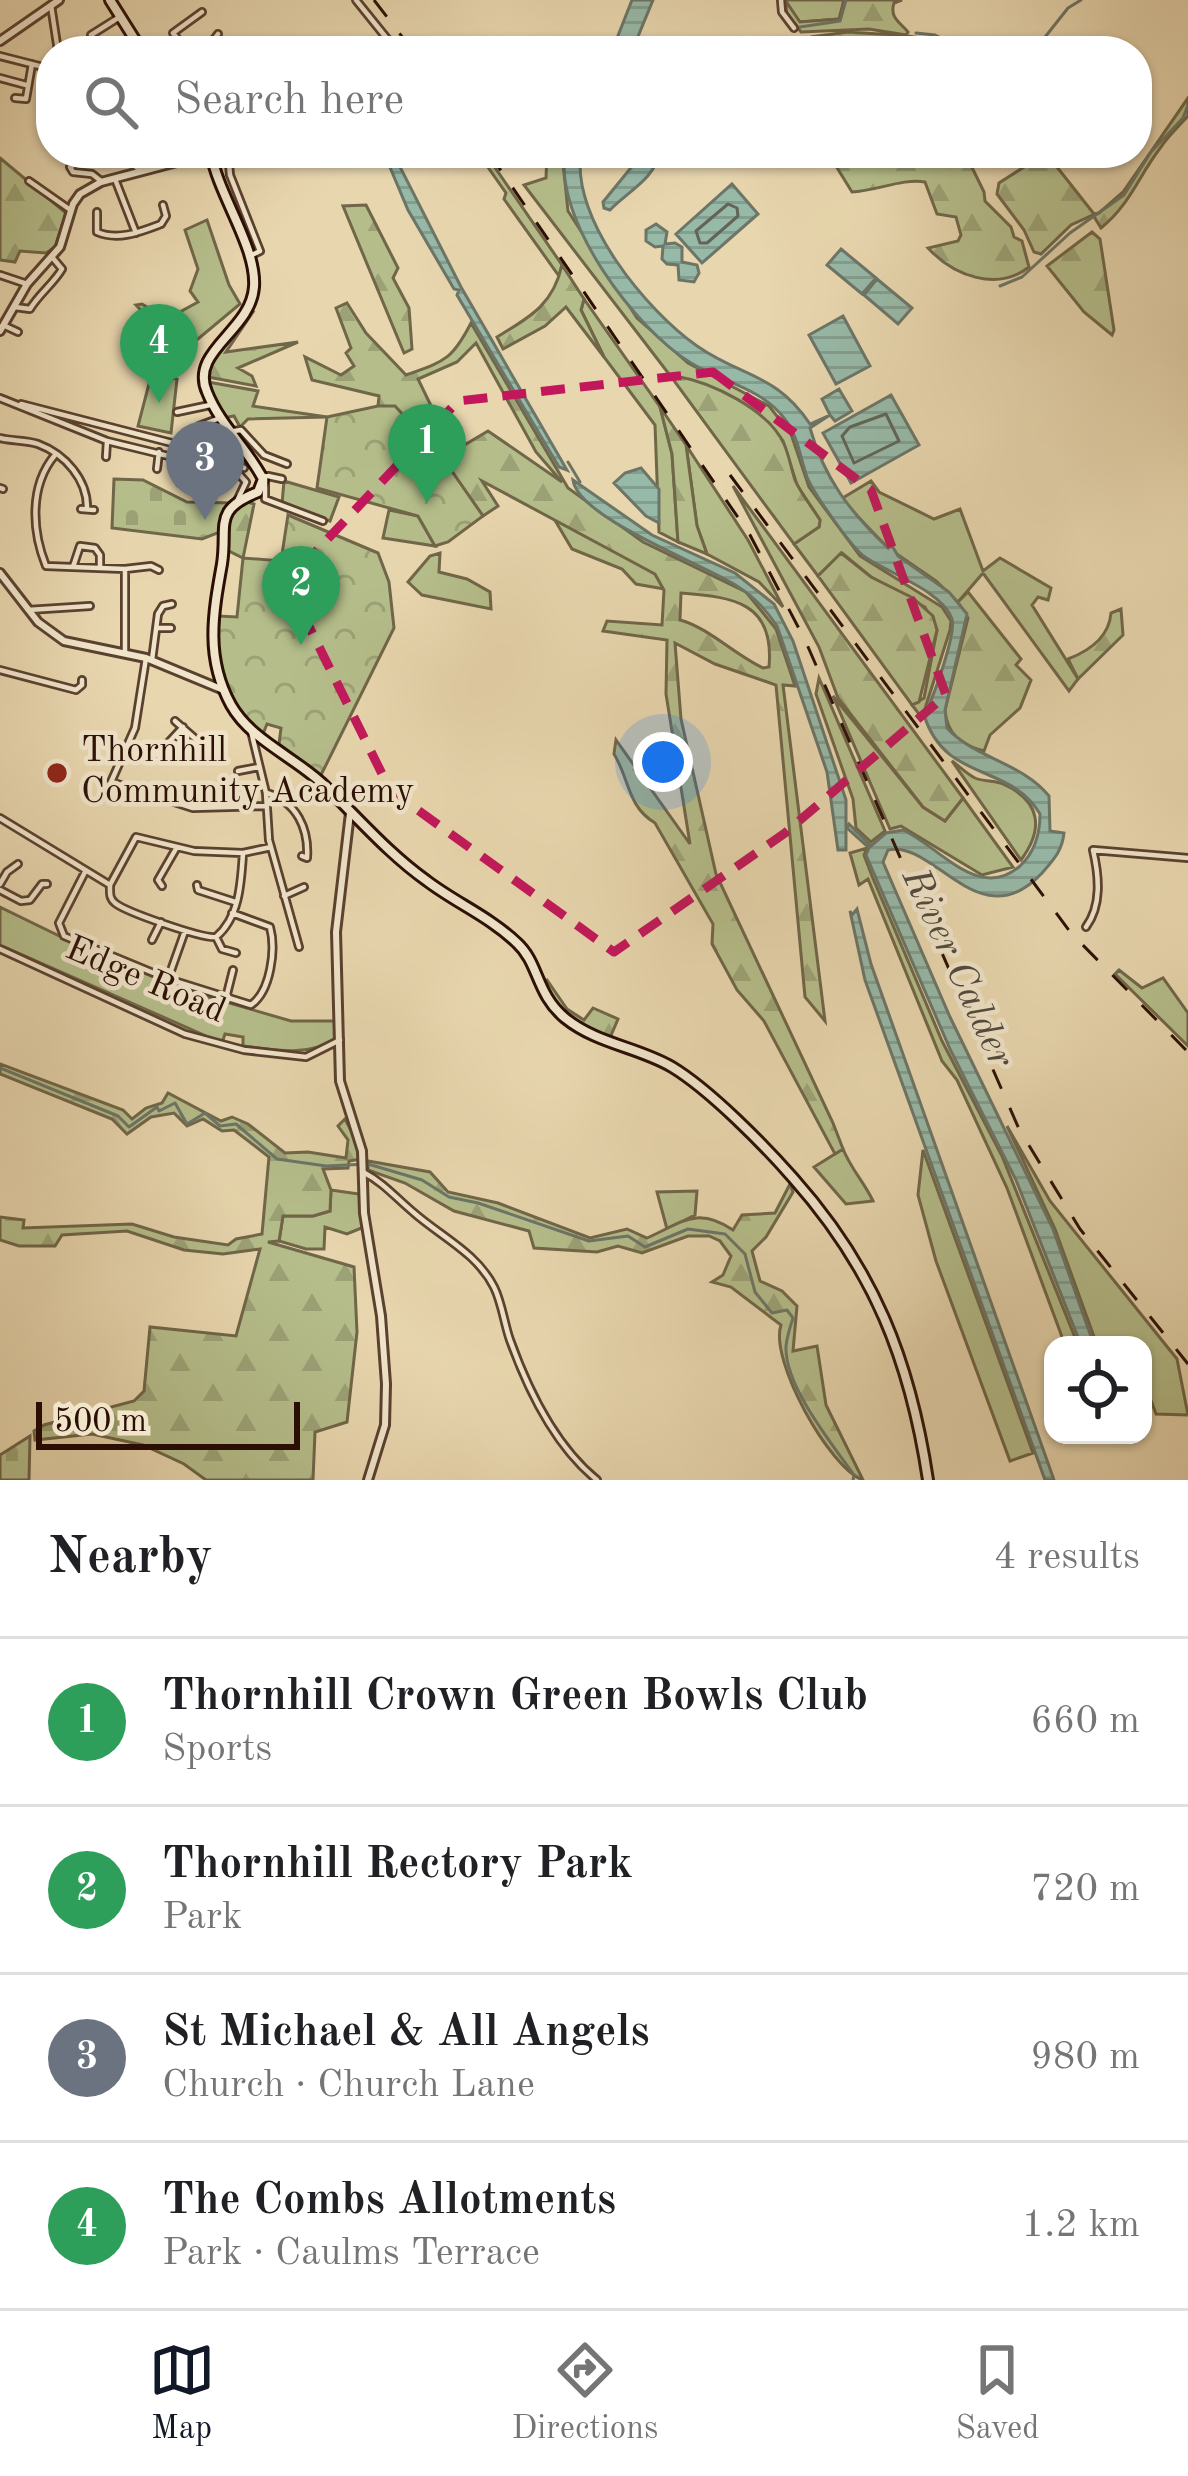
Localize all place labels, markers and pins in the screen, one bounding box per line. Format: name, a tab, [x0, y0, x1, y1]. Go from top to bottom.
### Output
pin: 4	[120, 304, 198, 403]
pin: 1	[388, 404, 466, 503]
pin: 3	[166, 421, 244, 520]
pin: 2	[262, 546, 340, 645]
place label: Thornhill Community Academy	[81, 734, 414, 811]
marker: Thornhill Community Academy	[44, 760, 70, 786]

